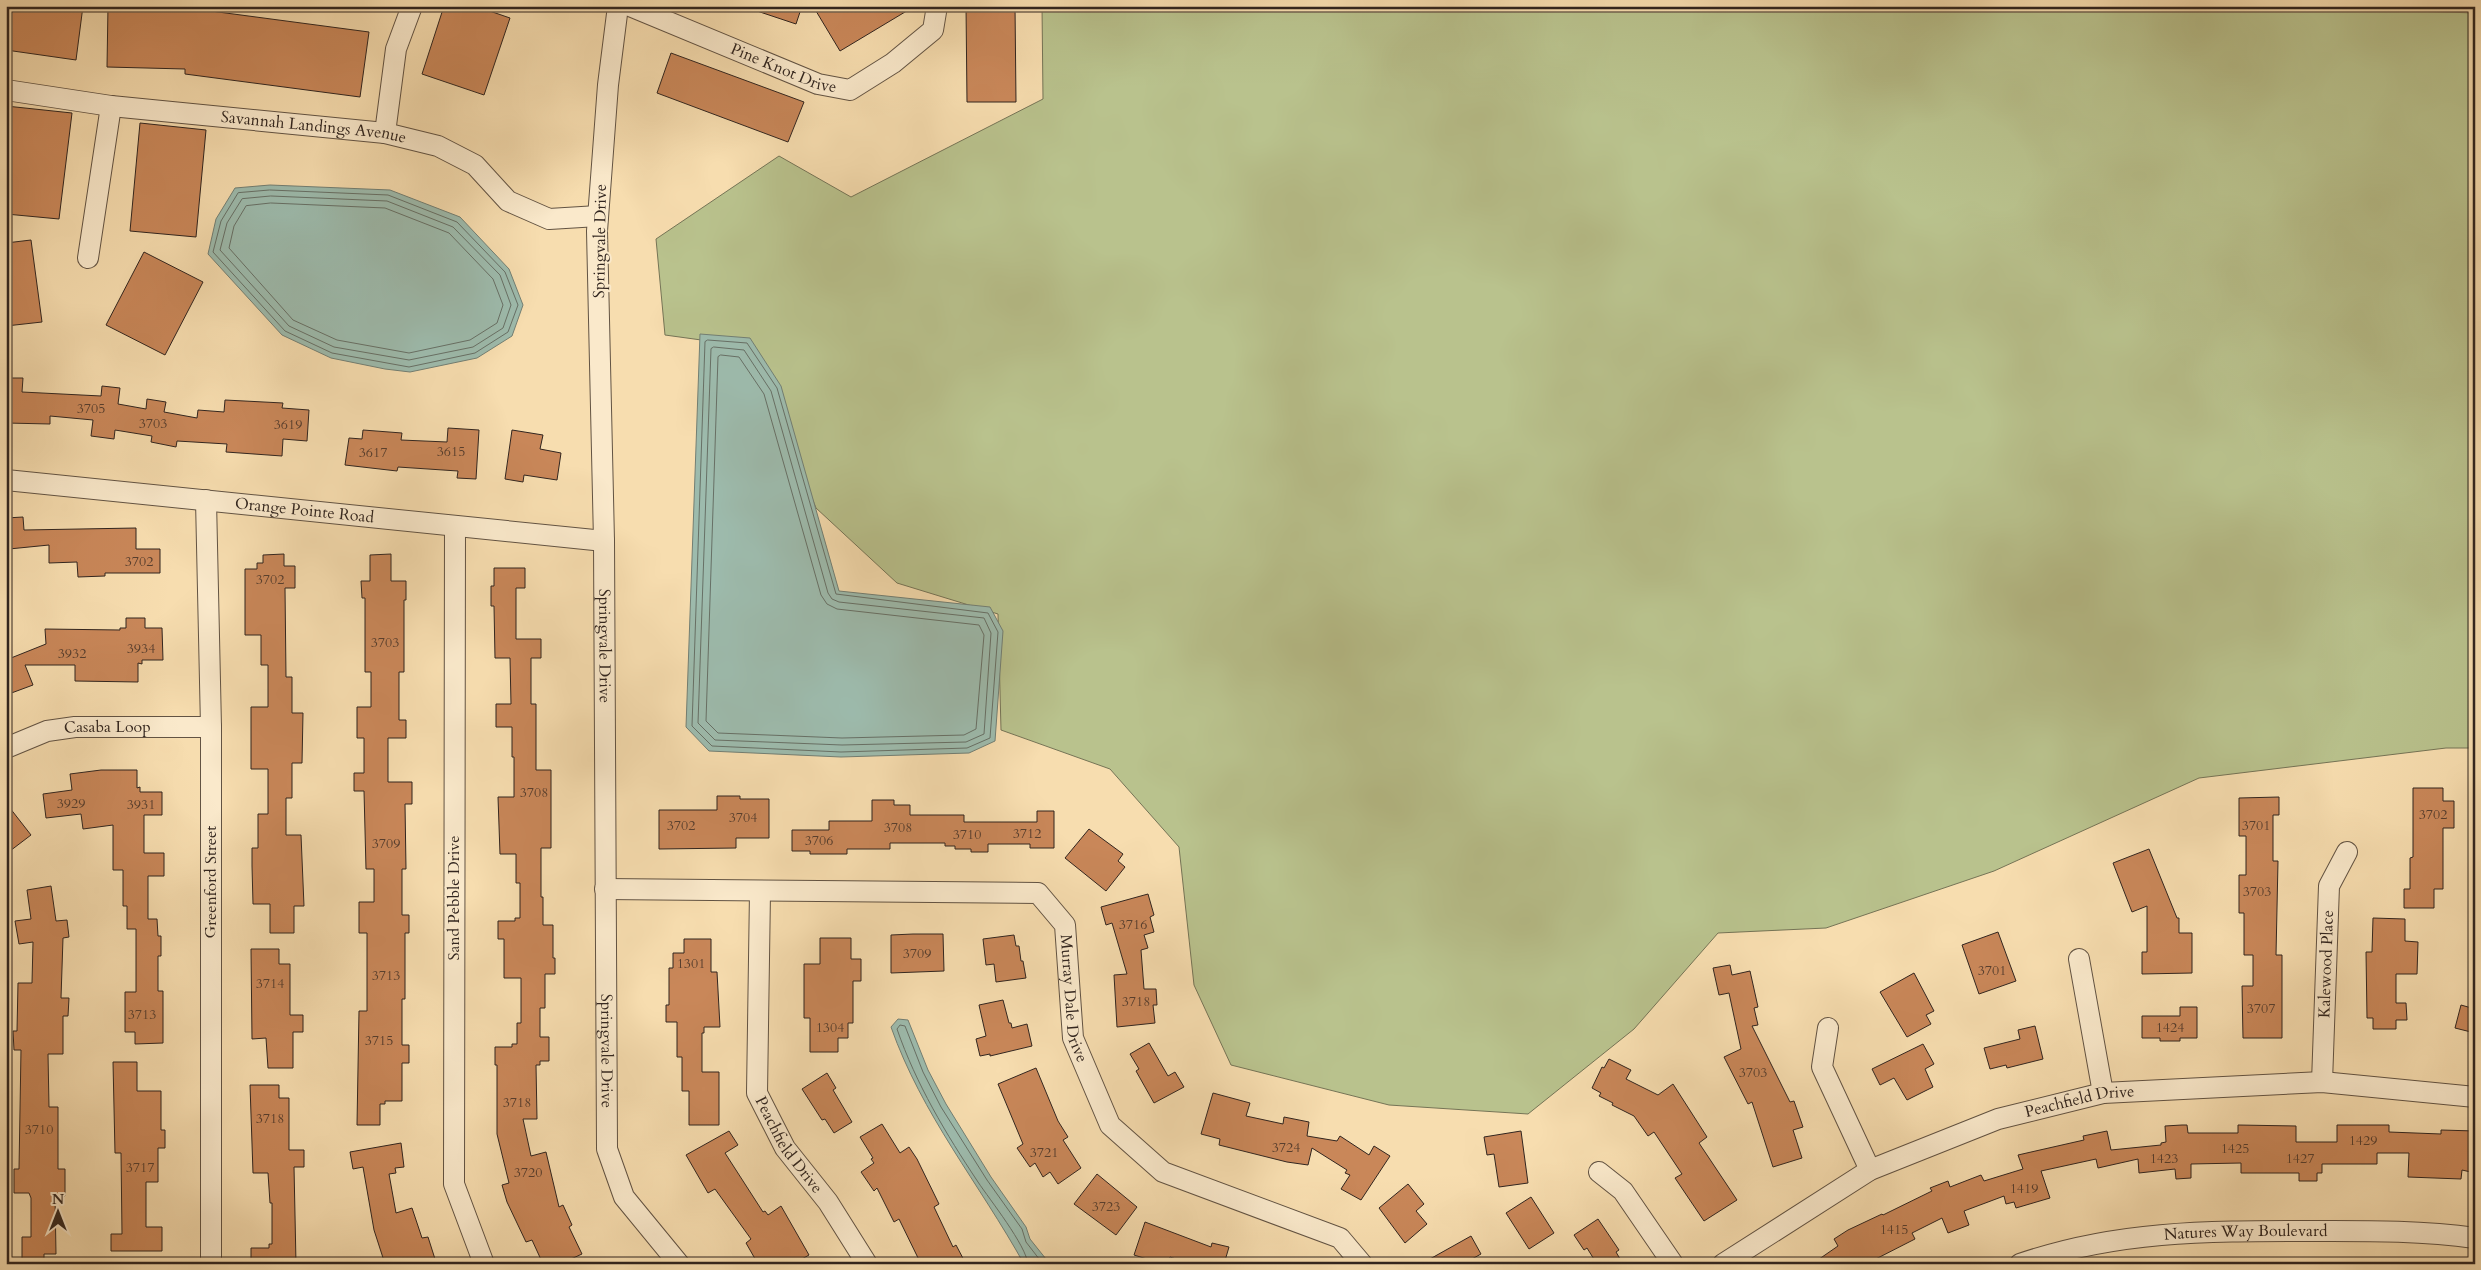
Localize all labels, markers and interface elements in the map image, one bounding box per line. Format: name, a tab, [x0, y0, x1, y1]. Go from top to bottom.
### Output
street label: Pine Knot Drive	[727, 38, 838, 98]
street label: Savannah Landings Avenue	[220, 106, 409, 149]
street label: Springvale Drive	[588, 184, 612, 298]
house number: 3705	[77, 399, 105, 418]
house number: 3703	[139, 414, 167, 433]
house number: 3619	[274, 415, 302, 434]
house number: 3615	[437, 442, 465, 461]
house number: 3617	[359, 443, 387, 462]
street label: Orange Pointe Road	[234, 492, 376, 529]
house number: 3702	[125, 552, 153, 571]
house number: 3702	[256, 570, 284, 589]
street label: Springvale Drive	[593, 589, 616, 703]
house number: 3703	[371, 633, 399, 652]
house number: 3934	[127, 639, 155, 658]
house number: 3932	[58, 644, 86, 663]
street label: Casaba Loop	[63, 716, 151, 739]
house number: 3708	[520, 783, 548, 802]
house number: 3929	[57, 794, 85, 813]
house number: 3931	[127, 795, 155, 814]
house number: 3702	[2419, 805, 2447, 824]
house number: 3704	[729, 808, 757, 827]
house number: 3702	[667, 816, 695, 835]
house number: 3701	[2242, 816, 2270, 835]
house number: 3708	[884, 818, 912, 837]
house number: 3712	[1013, 824, 1041, 843]
house number: 3710	[953, 825, 981, 844]
street label: Greenford Street	[200, 826, 222, 938]
house number: 3706	[805, 831, 833, 850]
house number: 3709	[372, 834, 400, 853]
street label: Sand Pebble Drive	[443, 835, 465, 961]
house number: 3703	[2243, 882, 2271, 901]
street label: Kalewood Place	[2313, 910, 2339, 1019]
house number: 3716	[1119, 915, 1147, 934]
street label: Murray Dale Drive	[1055, 934, 1093, 1066]
house number: 3709	[903, 944, 931, 963]
house number: 1301	[677, 954, 705, 973]
house number: 3701	[1978, 961, 2006, 980]
house number: 3713	[372, 966, 400, 985]
house number: 3714	[256, 974, 284, 993]
house number: 3718	[1122, 992, 1150, 1011]
street label: Springvale Drive	[595, 994, 618, 1108]
house number: 3707	[2247, 999, 2275, 1018]
house number: 3713	[128, 1005, 156, 1024]
house number: 1304	[816, 1018, 844, 1037]
house number: 1424	[2156, 1018, 2184, 1037]
house number: 3715	[365, 1031, 393, 1050]
house number: 3703	[1739, 1063, 1767, 1082]
street label: Peachfield Drive	[2022, 1080, 2135, 1123]
house number: 3718	[503, 1093, 531, 1112]
street label: Peachfield Drive	[750, 1093, 828, 1198]
house number: 3718	[256, 1109, 284, 1128]
house number: 3710	[25, 1120, 53, 1139]
house number: 1429	[2349, 1131, 2377, 1150]
house number: 3724	[1272, 1138, 1300, 1157]
house number: 1425	[2221, 1139, 2249, 1158]
house number: 3721	[1030, 1143, 1058, 1162]
house number: 1423	[2150, 1149, 2178, 1168]
house number: 1427	[2286, 1149, 2314, 1168]
house number: 3717	[126, 1158, 154, 1177]
house number: 3720	[514, 1163, 542, 1182]
house number: 1419	[2010, 1179, 2038, 1198]
north arrow	[32, 1188, 82, 1238]
text: N	[52, 1190, 64, 1209]
house number: 3723	[1092, 1197, 1120, 1216]
house number: 1415	[1880, 1220, 1908, 1239]
street label: Natures Way Boulevard	[2163, 1220, 2328, 1246]

